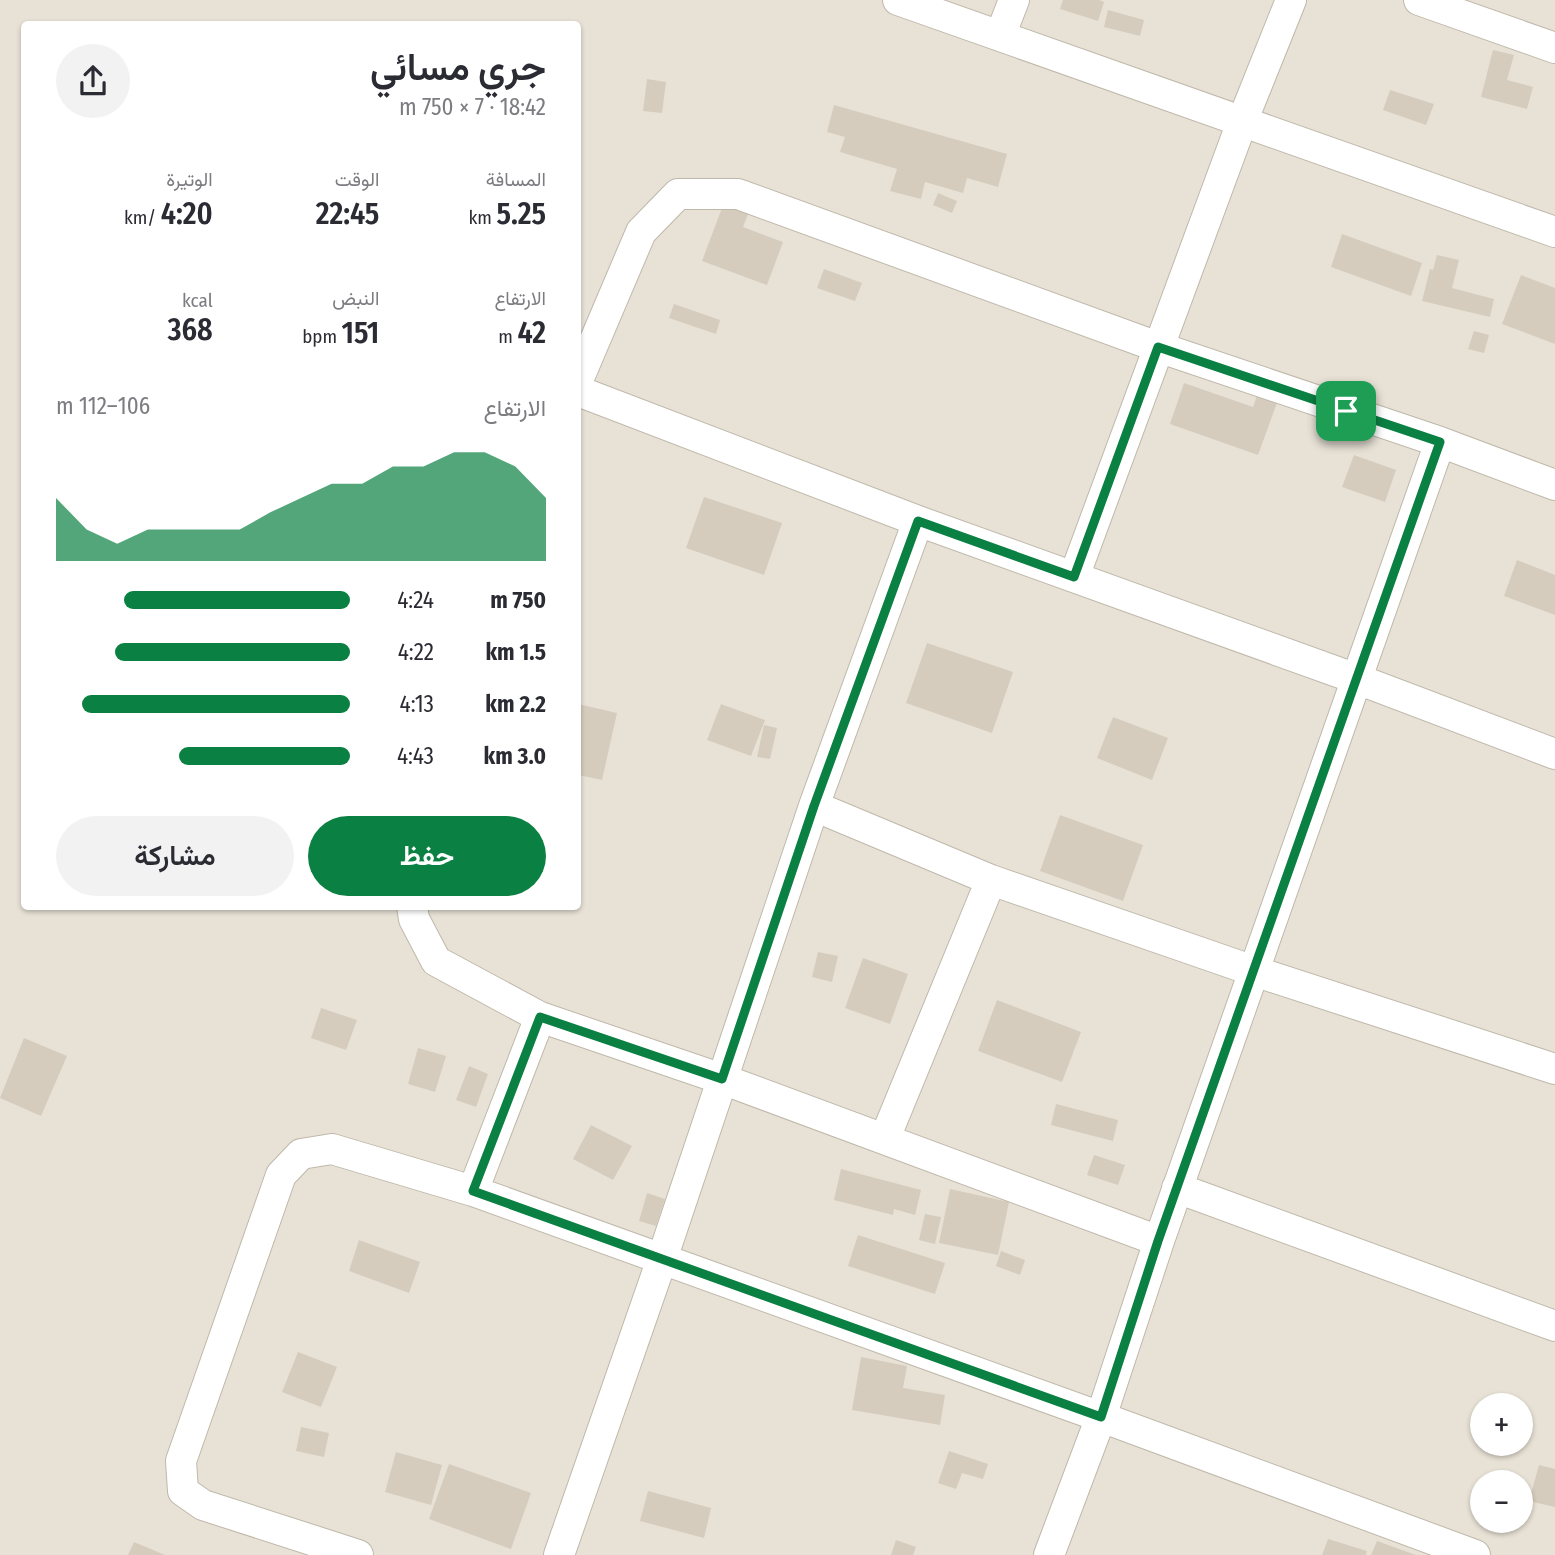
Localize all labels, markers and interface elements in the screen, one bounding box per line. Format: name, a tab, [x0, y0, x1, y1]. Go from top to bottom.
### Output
button: share	[56, 44, 130, 118]
text: جري مسائي	[370, 44, 546, 90]
text: 18:42 · 7 × 750 m	[399, 93, 546, 121]
text: الوتيرة	[166, 168, 213, 191]
text: الوقت	[335, 168, 379, 191]
text: المسافة	[486, 168, 546, 191]
text: 4:20	[161, 196, 213, 232]
text: 22:45	[316, 196, 379, 232]
text: 5.25	[496, 196, 546, 232]
text: /km	[124, 206, 161, 229]
text: km	[469, 206, 496, 229]
text: النبض	[332, 287, 379, 310]
text: الارتفاع	[494, 287, 546, 310]
text: kcal	[182, 289, 213, 312]
text: 368	[167, 312, 213, 348]
text: 151	[341, 315, 379, 351]
text: 42	[517, 315, 546, 351]
text: bpm	[302, 325, 341, 348]
text: m	[498, 325, 517, 348]
pin	[1316, 381, 1376, 441]
text: 106–112 m	[56, 392, 150, 420]
icon: arrive	[1327, 392, 1365, 430]
text: الارتفاع	[484, 394, 546, 422]
text: 4:24	[397, 586, 434, 614]
text: 750 m	[490, 586, 546, 614]
text: 4:22	[398, 638, 434, 666]
text: 1.5 km	[485, 638, 546, 666]
text: 4:13	[400, 690, 434, 718]
text: 2.2 km	[485, 690, 546, 718]
text: 4:43	[397, 742, 434, 770]
text: 3.0 km	[484, 742, 546, 770]
button: مشاركة	[56, 816, 294, 896]
button: حفظ	[308, 816, 546, 896]
map controls	[1470, 1393, 1533, 1533]
button: +	[1470, 1393, 1533, 1456]
button: −	[1470, 1470, 1533, 1533]

